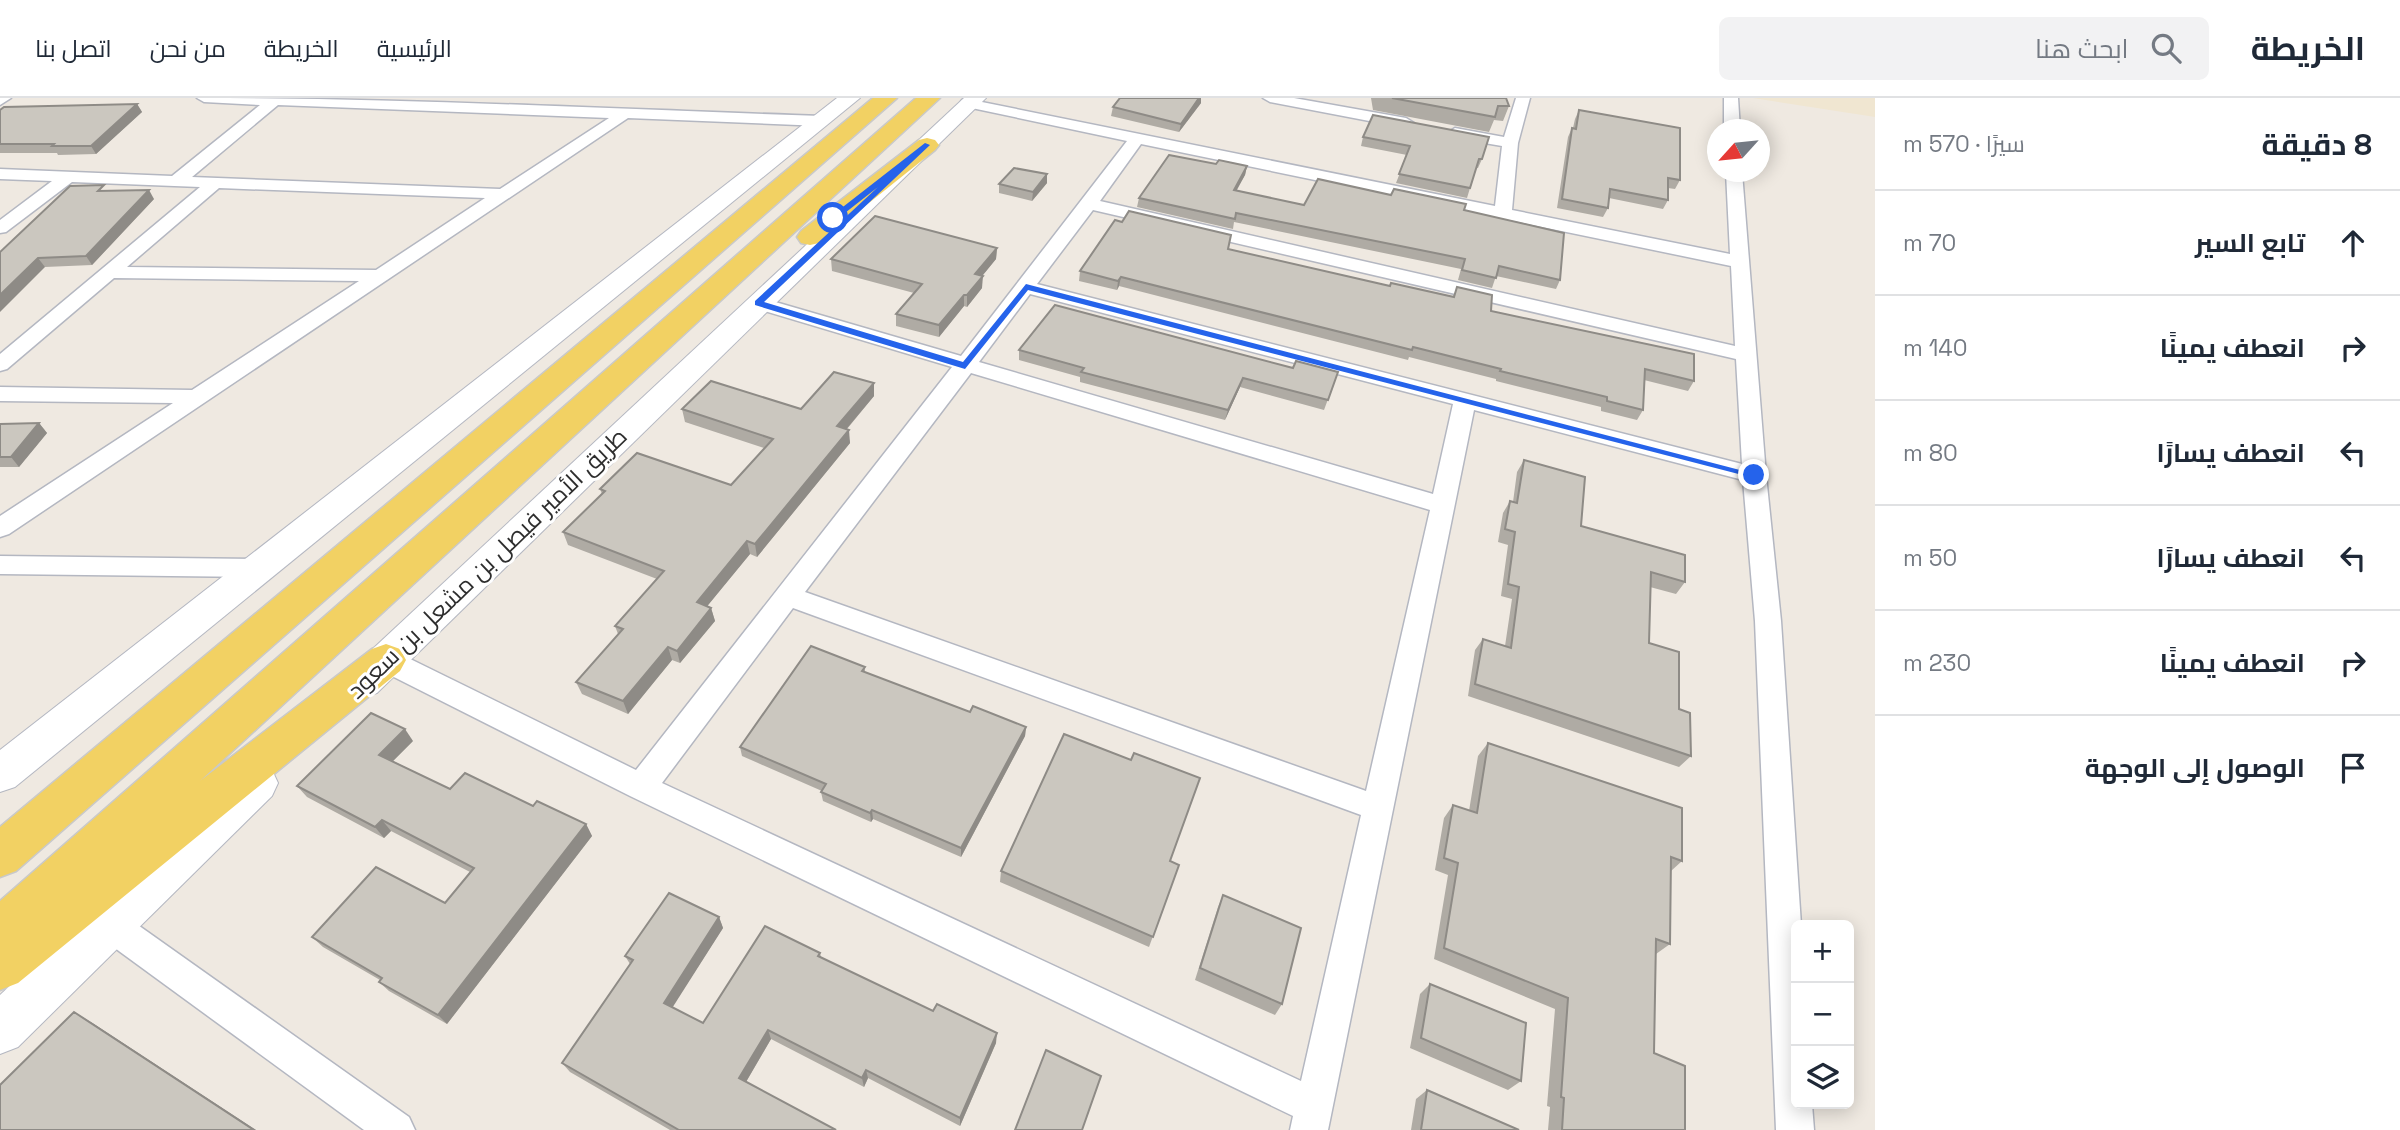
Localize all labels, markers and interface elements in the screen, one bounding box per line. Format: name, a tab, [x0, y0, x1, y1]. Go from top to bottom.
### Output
search box	[1719, 17, 2209, 80]
text: الخريطة	[2251, 28, 2365, 70]
icon: search	[2147, 29, 2185, 67]
text: ابحث هنا	[2035, 32, 2129, 66]
text: اتصل بنا	[35, 33, 112, 64]
text: من نحن	[150, 33, 226, 64]
text: الخريطة	[264, 33, 339, 64]
text: الرئيسية	[377, 33, 452, 64]
north arrow	[1707, 119, 1770, 182]
text: 8 دقيقة	[2262, 125, 2372, 164]
text: سيرًا · 570 m	[1903, 129, 2025, 159]
route start	[817, 202, 848, 233]
icon: ahead	[2334, 224, 2372, 262]
text: تابع السير	[2195, 226, 2305, 260]
text: 70 m	[1903, 228, 1956, 258]
icon: right	[2334, 329, 2372, 367]
text: انعطف يمينًا	[2160, 331, 2305, 365]
text: 140 m	[1903, 333, 1967, 363]
street label: طريق الأمير فيصل بن مشعل بن سعود	[341, 421, 633, 705]
icon: left	[2334, 434, 2372, 472]
text: انعطف يسارًا	[2157, 436, 2305, 470]
text: 80 m	[1903, 438, 1958, 468]
route end	[1738, 459, 1769, 490]
icon: left	[2334, 539, 2372, 577]
text: انعطف يسارًا	[2157, 541, 2305, 575]
text: 50 m	[1903, 543, 1957, 573]
icon: right	[2334, 644, 2372, 682]
text: انعطف يمينًا	[2160, 646, 2305, 680]
text: 230 m	[1903, 648, 1971, 678]
icon: arrive	[2334, 749, 2372, 787]
text: الوصول إلى الوجهة	[2085, 751, 2305, 785]
map controls	[1791, 920, 1854, 1109]
button: +	[1791, 920, 1854, 983]
button: −	[1791, 983, 1854, 1046]
button: layers	[1791, 1046, 1854, 1109]

